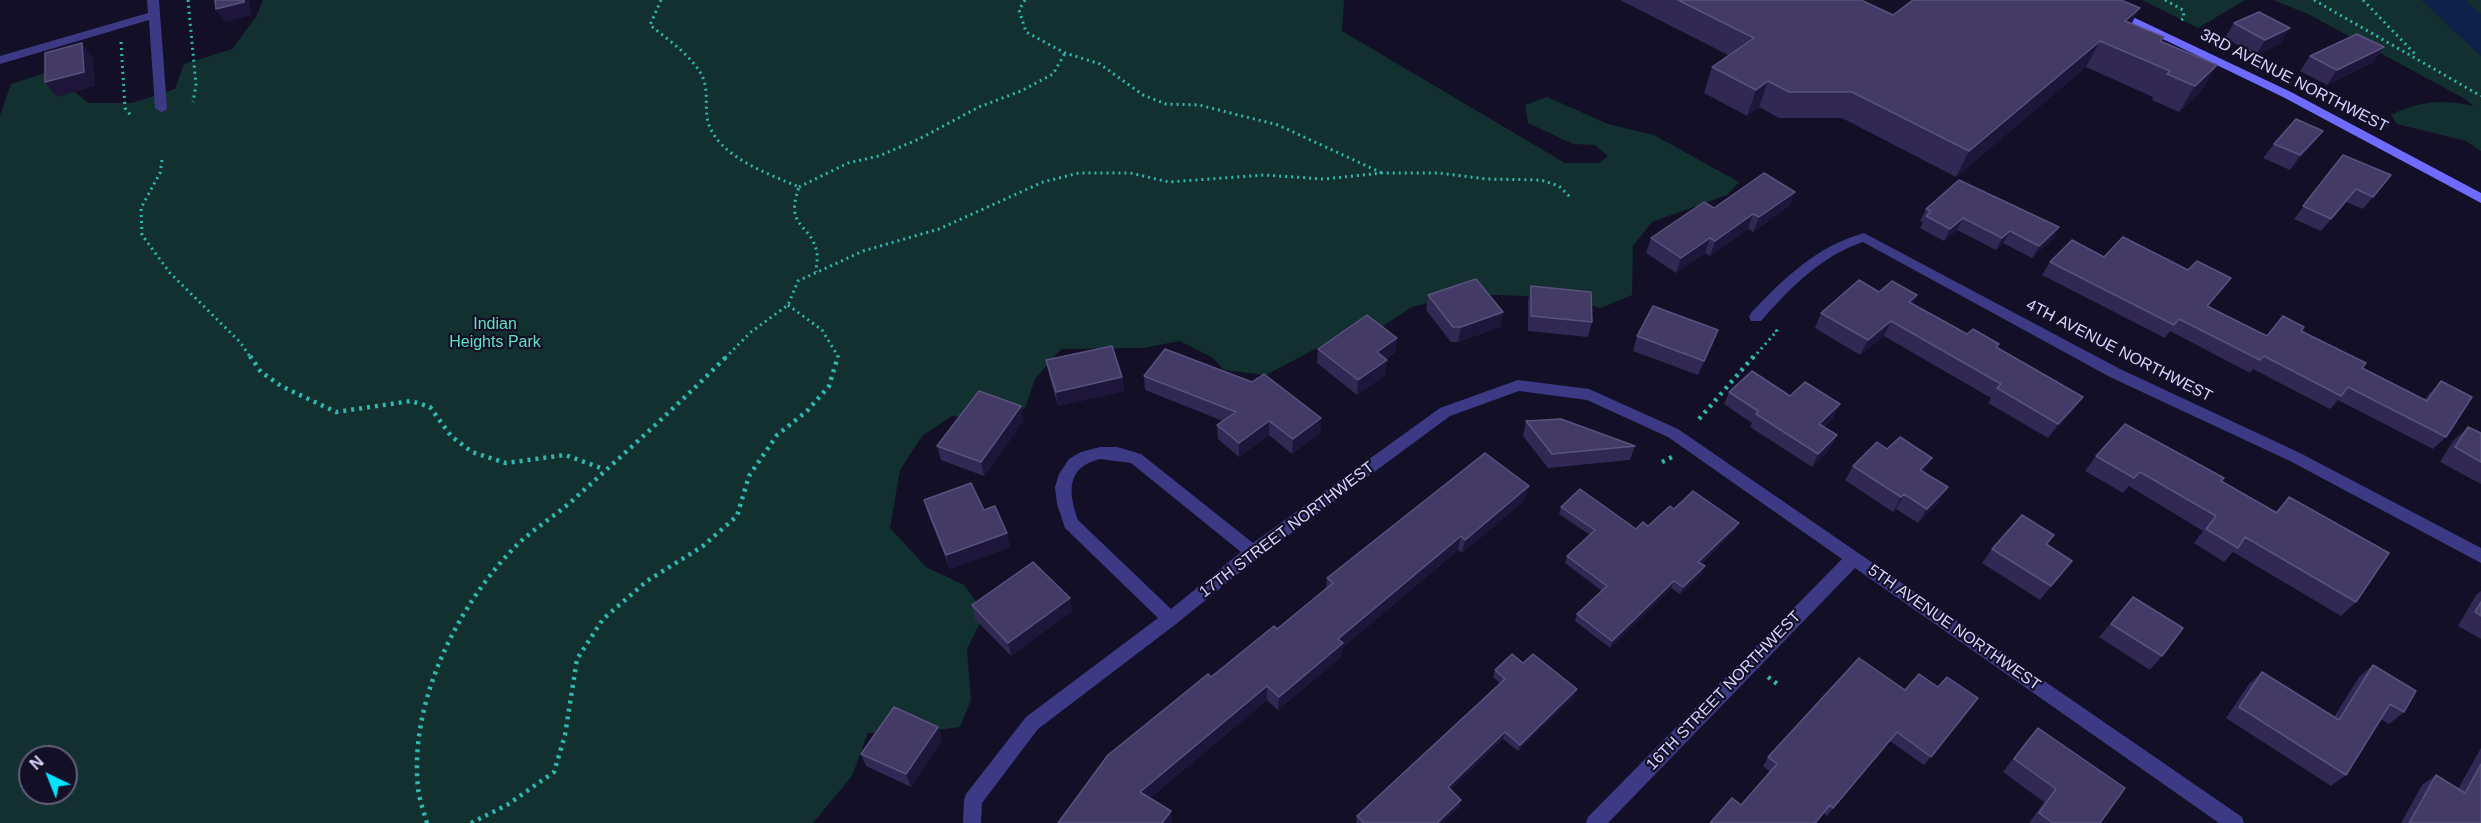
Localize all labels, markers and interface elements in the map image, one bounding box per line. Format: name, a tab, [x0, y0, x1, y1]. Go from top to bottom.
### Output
street label: 3RD AVENUE NORTHWEST	[2197, 25, 2391, 137]
street label: 4TH AVENUE NORTHWEST	[2023, 296, 2215, 406]
park label: Indian Heights Park	[449, 315, 541, 353]
street label: 17TH STREET NORTHWEST	[1196, 458, 1378, 602]
street label: 5TH AVENUE NORTHWEST	[1864, 561, 2044, 695]
street label: 16TH STREET NORTHWEST	[1643, 607, 1805, 775]
north arrow	[18, 745, 78, 805]
text: N	[27, 753, 47, 773]

